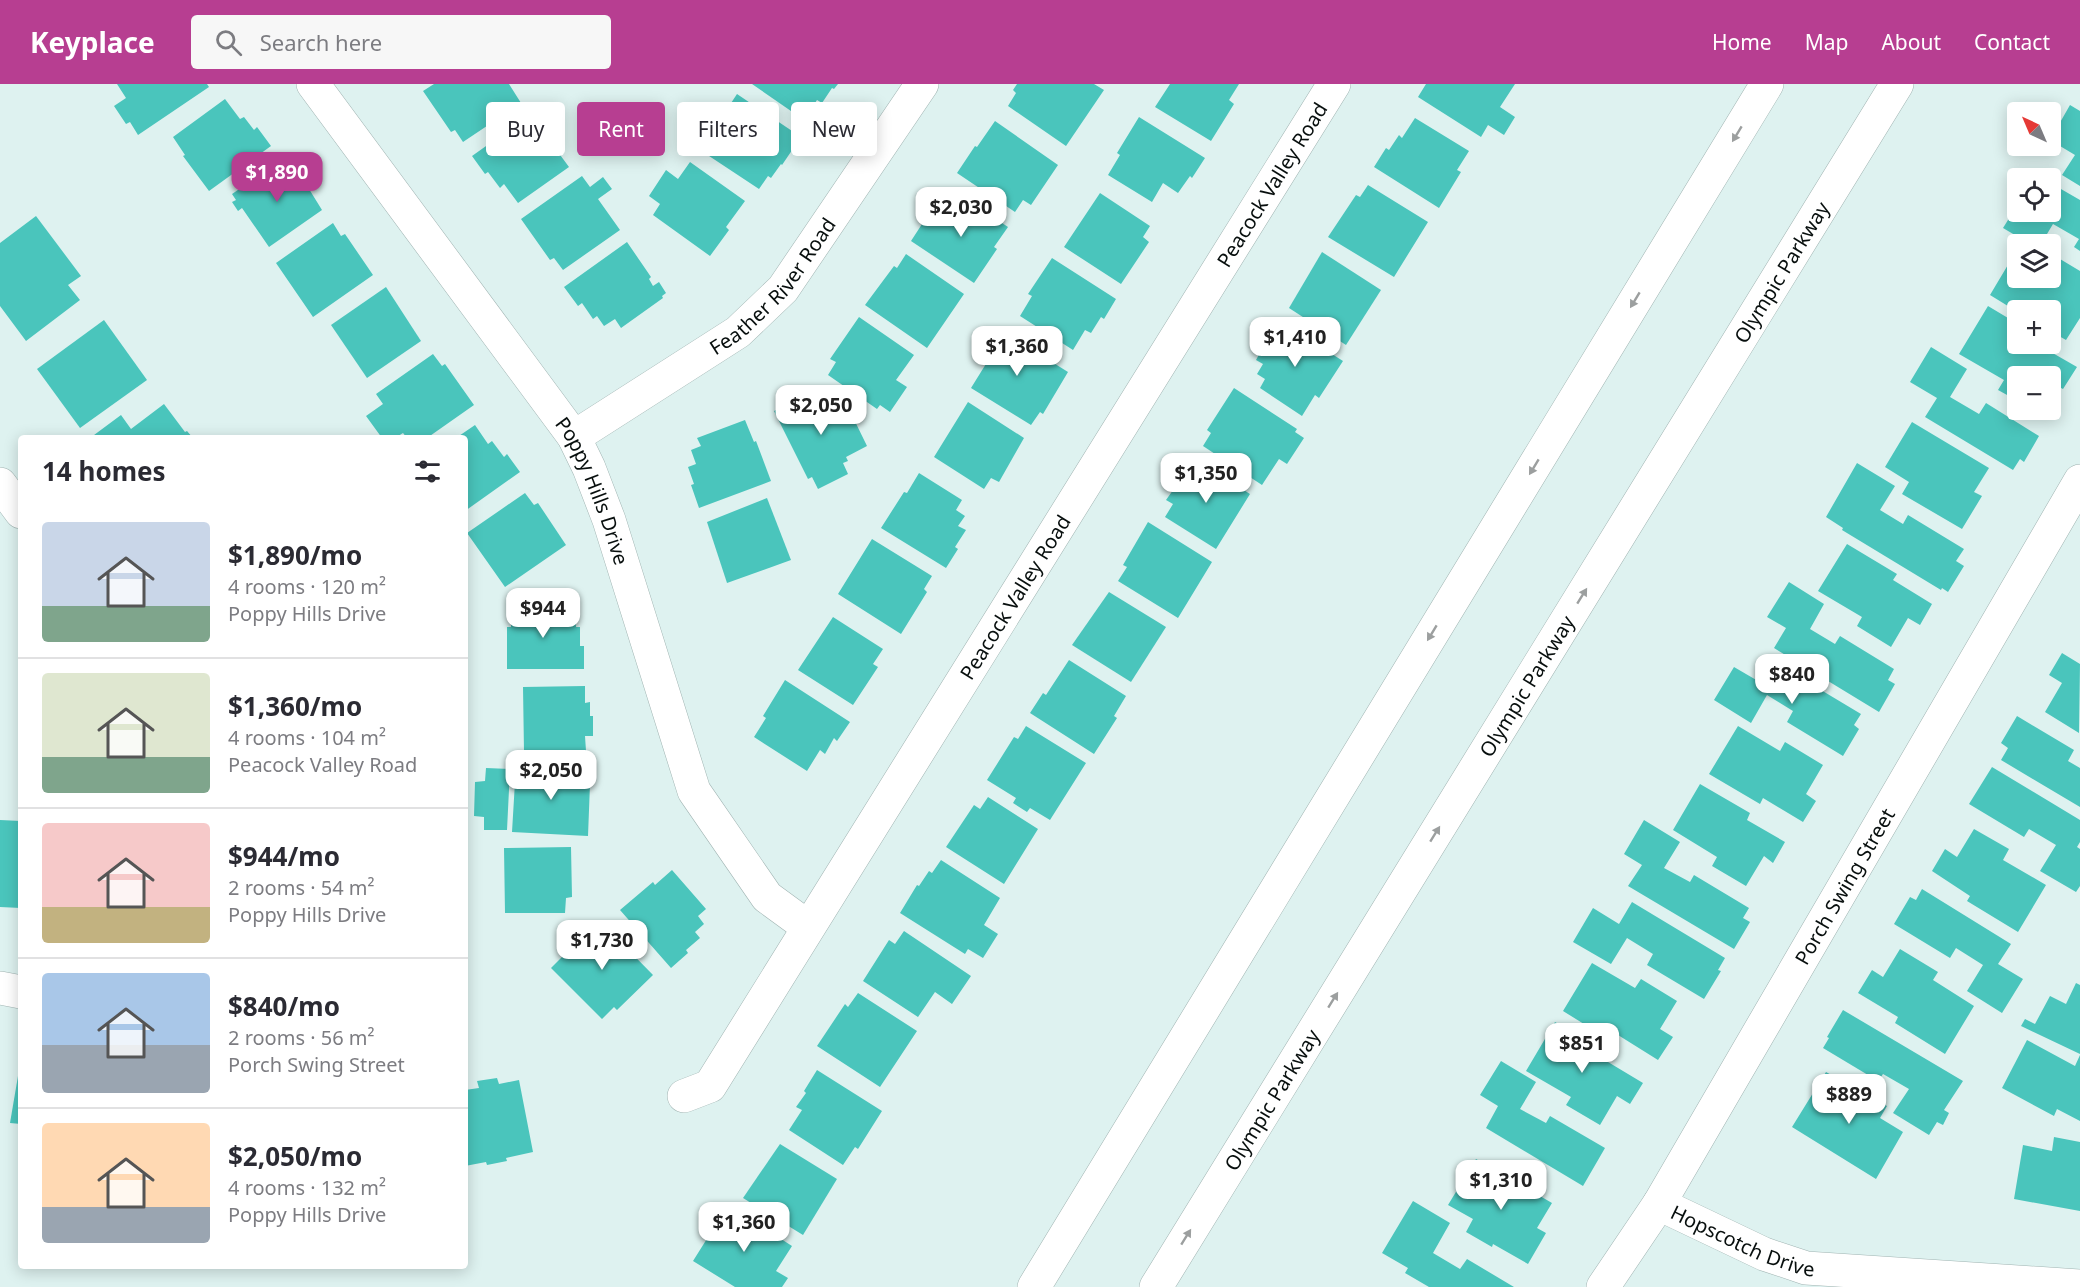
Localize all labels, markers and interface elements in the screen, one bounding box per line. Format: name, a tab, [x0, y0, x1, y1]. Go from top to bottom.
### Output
search box	[191, 15, 611, 69]
text: Keyplace	[30, 23, 155, 61]
icon: search	[212, 26, 245, 59]
text: Search here	[260, 27, 382, 57]
text: Home	[1712, 28, 1772, 56]
text: Map	[1805, 28, 1848, 56]
text: About	[1881, 28, 1941, 56]
text: Contact	[1974, 28, 2050, 56]
street label: Peacock Valley Road	[1210, 97, 1333, 272]
chip: Buy	[486, 102, 565, 156]
chip: Rent	[577, 102, 665, 156]
chip: Filters	[677, 102, 779, 156]
chip: New	[791, 102, 877, 156]
north arrow	[2007, 102, 2061, 156]
map controls	[2007, 102, 2061, 420]
one-way arrow	[1731, 126, 1742, 142]
pin: $1,890	[228, 152, 326, 203]
text: $1,890	[246, 158, 308, 185]
button: locate	[2007, 168, 2061, 222]
pin: $2,030	[912, 187, 1010, 238]
text: $2,030	[930, 193, 992, 220]
street label: Olympic Parkway	[1727, 196, 1835, 348]
street label: Feather River Road	[704, 212, 841, 360]
button: layers	[2007, 234, 2061, 288]
one-way arrow	[1630, 292, 1641, 308]
button: +	[2007, 300, 2061, 354]
pin: $1,410	[1246, 317, 1344, 368]
text: $1,410	[1264, 323, 1326, 350]
pin: $1,360	[968, 326, 1066, 377]
text: $1,360	[986, 332, 1048, 359]
button: −	[2007, 366, 2061, 420]
pin: $2,050	[772, 385, 870, 436]
text: $2,050	[790, 391, 852, 418]
street label: Poppy Hills Drive	[550, 411, 636, 568]
text: 14 homes	[42, 453, 166, 489]
pin: $1,350	[1157, 453, 1255, 504]
icon: filters	[411, 455, 444, 488]
text: $1,350	[1175, 459, 1237, 486]
one-way arrow	[1528, 459, 1539, 475]
street label: Peacock Valley Road	[953, 509, 1076, 684]
text: $1,890/mo	[228, 537, 362, 573]
icon: home	[90, 546, 162, 618]
text: 4 rooms · 120 m²	[228, 573, 386, 600]
pin: $944	[507, 588, 579, 639]
one-way arrow	[1576, 588, 1587, 604]
text: $944	[520, 594, 566, 621]
text: Poppy Hills Drive	[228, 600, 386, 627]
street label: Olympic Parkway	[1472, 609, 1581, 762]
one-way arrow	[1427, 625, 1438, 641]
pin: $840	[1756, 654, 1828, 705]
text: $840	[1769, 660, 1815, 687]
text: $1,360/mo	[228, 688, 362, 724]
icon: home	[90, 697, 162, 769]
text: 4 rooms · 104 m²	[228, 724, 386, 751]
pin: $2,050	[502, 750, 600, 801]
text: Peacock Valley Road	[228, 751, 417, 778]
text: $2,050	[520, 756, 582, 783]
street label: Porch Swing Street	[1788, 803, 1900, 969]
one-way arrow	[1430, 826, 1441, 842]
text: $944/mo	[228, 838, 340, 874]
icon: home	[90, 847, 162, 919]
text: 2 rooms · 54 m²	[228, 874, 375, 901]
text: Poppy Hills Drive	[228, 901, 386, 928]
pin: $1,730	[553, 920, 651, 971]
text: $1,730	[571, 926, 633, 953]
text: $840/mo	[228, 988, 340, 1024]
one-way arrow	[1327, 992, 1338, 1008]
icon: home	[90, 997, 162, 1069]
street label: Olympic Parkway	[1218, 1023, 1326, 1176]
pin: $851	[1546, 1023, 1618, 1074]
text: 2 rooms · 56 m²	[228, 1024, 375, 1051]
text: $851	[1559, 1029, 1605, 1056]
text: Porch Swing Street	[228, 1051, 405, 1078]
pin: $889	[1813, 1074, 1885, 1125]
text: $889	[1826, 1080, 1872, 1107]
text: $2,050/mo	[228, 1138, 362, 1174]
icon: home	[90, 1147, 162, 1219]
pin: $1,310	[1452, 1160, 1550, 1211]
text: $1,310	[1470, 1166, 1532, 1193]
text: 4 rooms · 132 m²	[228, 1174, 386, 1201]
street label: Hopscotch Drive	[1667, 1198, 1816, 1282]
text: Poppy Hills Drive	[228, 1201, 386, 1228]
pin: $1,360	[695, 1202, 793, 1253]
text: $1,360	[713, 1208, 775, 1235]
one-way arrow	[1181, 1229, 1192, 1245]

